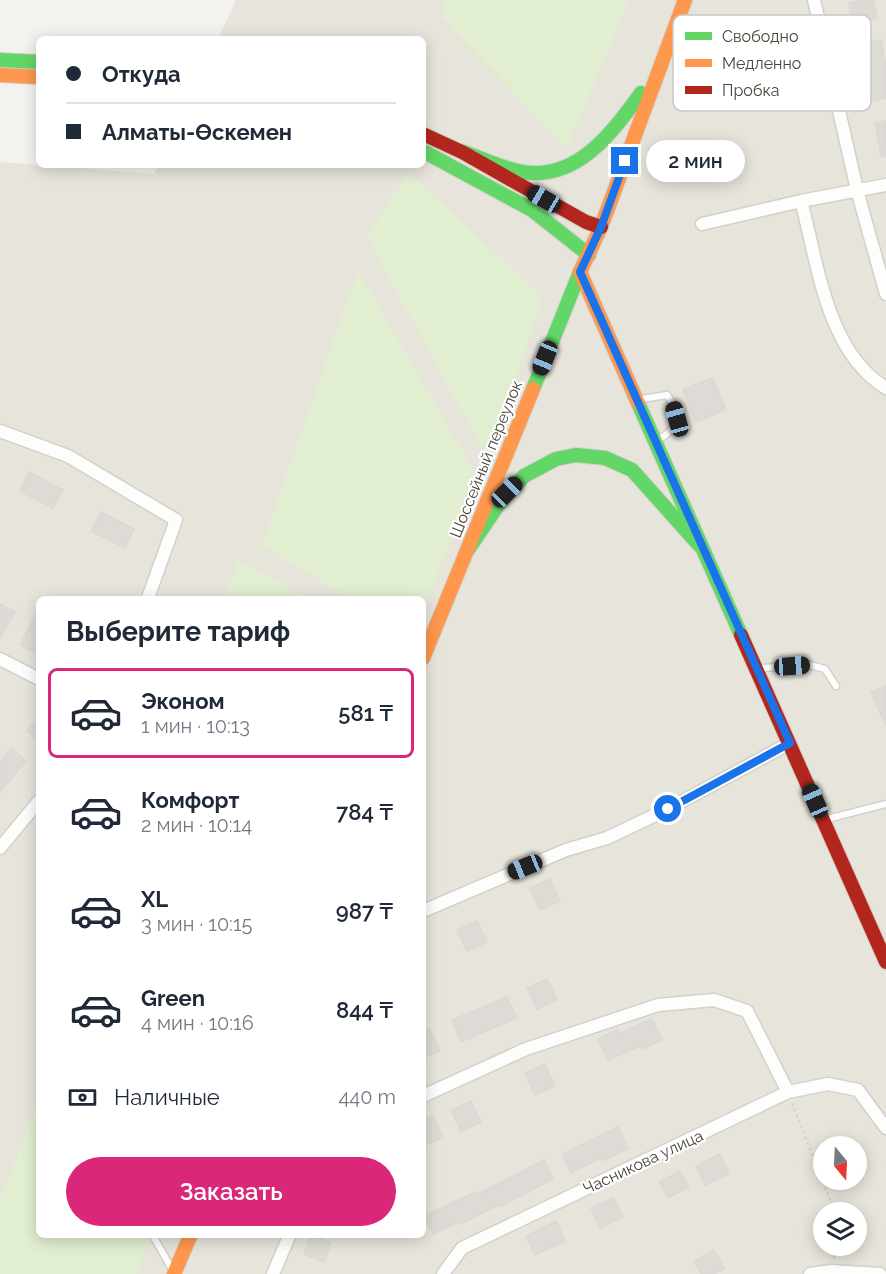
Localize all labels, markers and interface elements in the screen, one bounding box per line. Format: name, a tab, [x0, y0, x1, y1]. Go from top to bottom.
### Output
legend	[673, 15, 871, 111]
text: Свободно	[722, 27, 798, 46]
text: Медленно	[722, 54, 801, 73]
text: Откуда	[102, 61, 181, 87]
text: Пробка	[722, 81, 780, 100]
text: Алматы-Өскемен	[102, 119, 292, 145]
callout: 2 мин	[646, 140, 745, 182]
route end	[611, 147, 638, 174]
text: 2 мин	[668, 149, 723, 173]
car	[524, 182, 564, 216]
car	[530, 338, 560, 378]
street label: Шоссейный переулок	[446, 378, 526, 540]
car	[663, 399, 691, 439]
car	[488, 473, 526, 511]
text: Выберите тариф	[66, 616, 290, 647]
car	[773, 656, 811, 676]
icon: car	[69, 686, 123, 740]
text: Эконом	[141, 688, 225, 714]
text: 581 ₸	[338, 700, 393, 726]
text: 1 мин · 10:13	[141, 714, 250, 738]
car	[799, 781, 831, 821]
icon: car	[69, 785, 123, 839]
text: Комфорт	[141, 787, 239, 813]
route start	[654, 795, 681, 822]
text: 784 ₸	[336, 799, 393, 825]
text: 2 мин · 10:14	[141, 813, 252, 837]
car	[505, 852, 545, 882]
icon: car	[69, 884, 123, 938]
text: XL	[141, 886, 168, 912]
text: 987 ₸	[336, 898, 393, 924]
text: 3 мин · 10:15	[141, 912, 252, 936]
icon: car	[69, 983, 123, 1037]
text: Green	[141, 985, 205, 1011]
text: 844 ₸	[336, 997, 393, 1023]
text: 4 мин · 10:16	[141, 1011, 254, 1035]
icon: cash	[66, 1081, 99, 1114]
text: Наличные	[114, 1084, 220, 1110]
text: 440 m	[338, 1085, 396, 1109]
street label: Часникова улица	[580, 1126, 706, 1198]
north arrow	[813, 1136, 867, 1190]
map controls	[813, 1136, 867, 1256]
button: Заказать	[66, 1157, 396, 1226]
button: layers	[813, 1202, 867, 1256]

